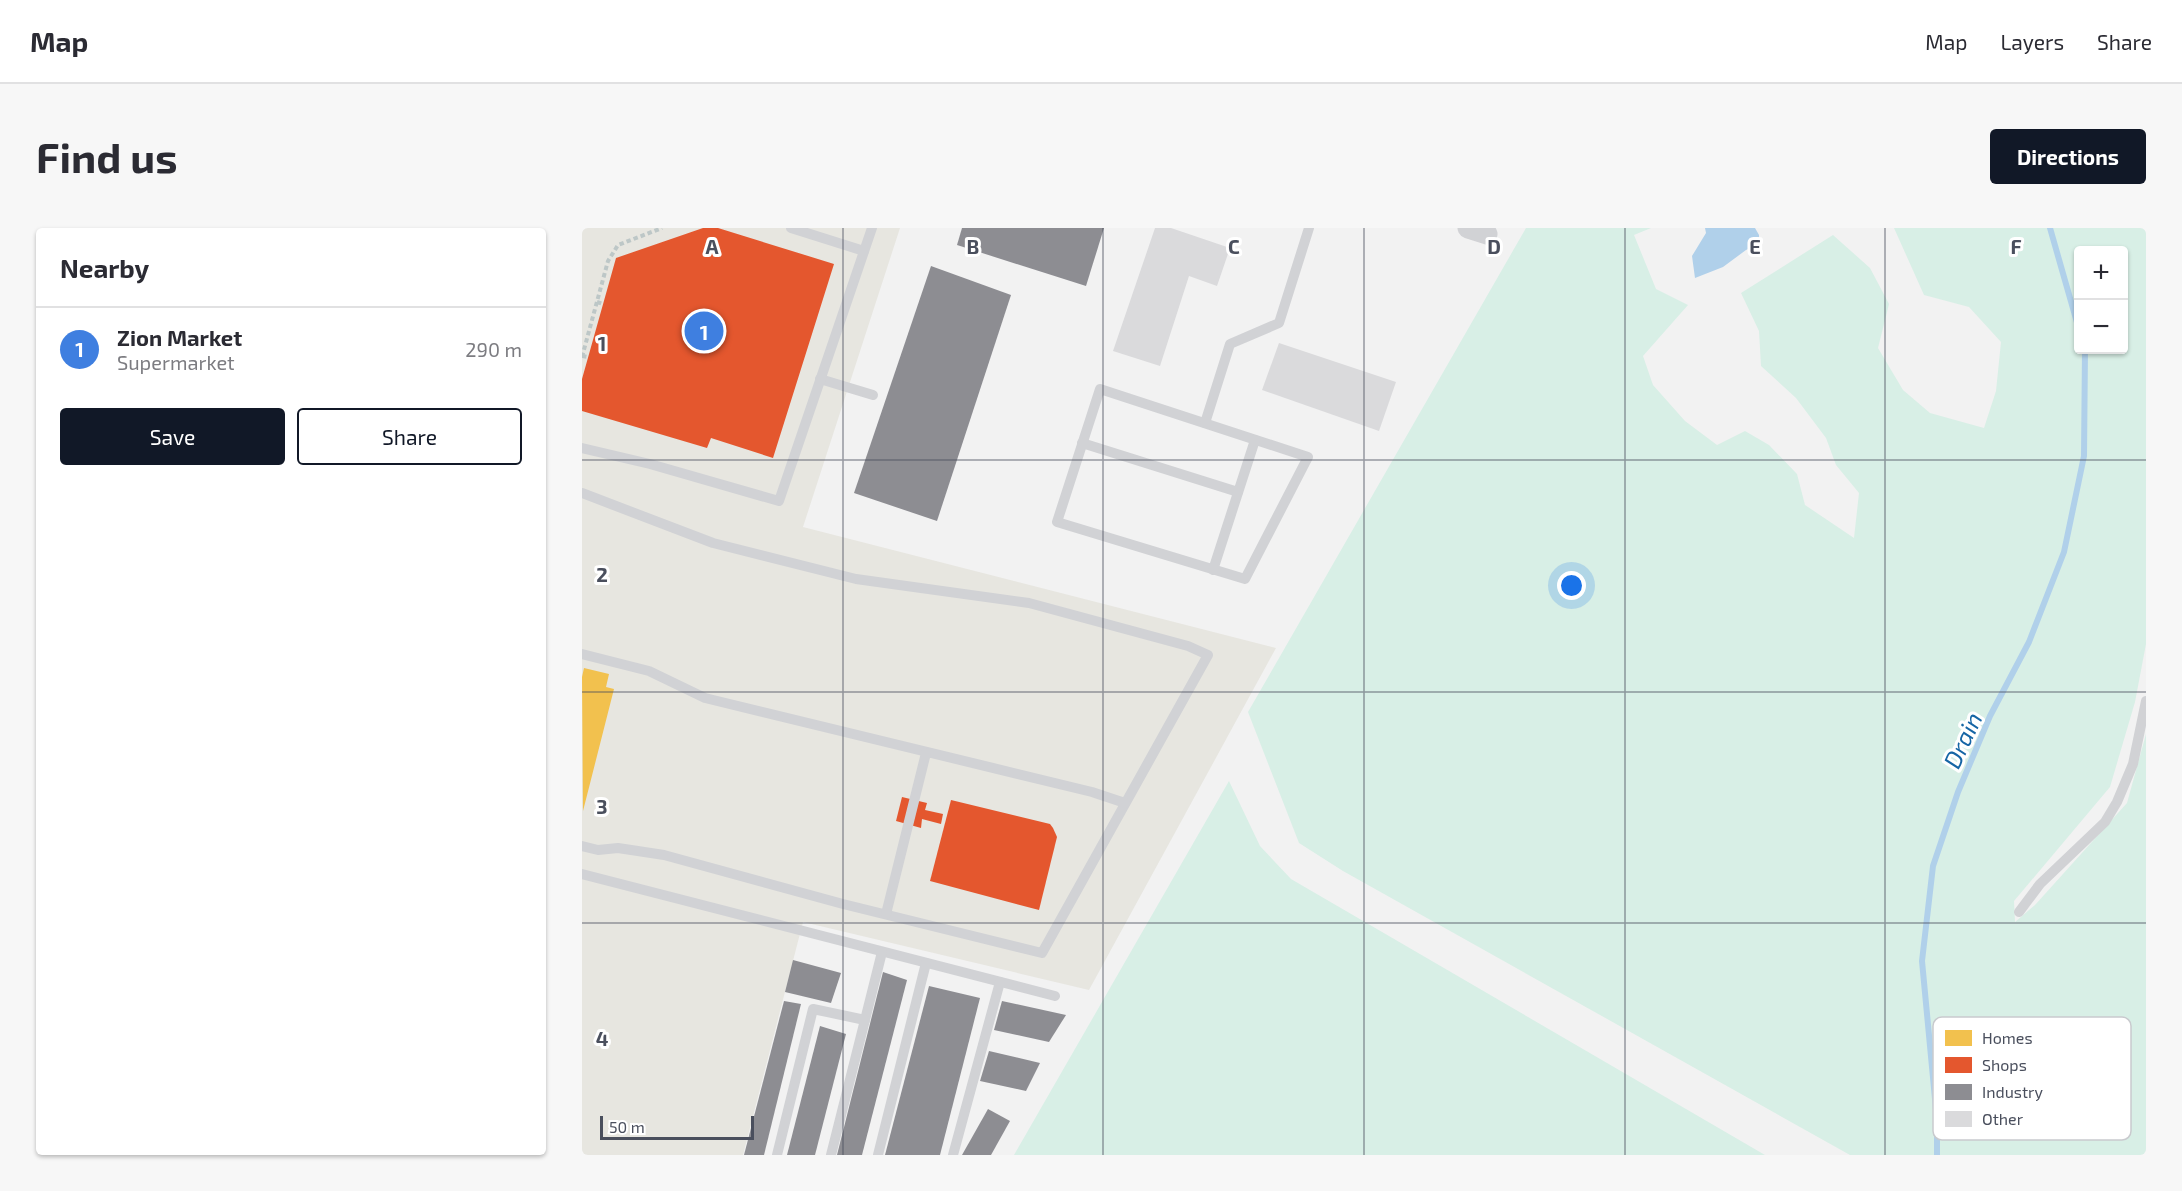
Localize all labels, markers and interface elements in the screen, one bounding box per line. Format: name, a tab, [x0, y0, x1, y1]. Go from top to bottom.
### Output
text: Map	[30, 24, 88, 58]
text: Map	[1925, 29, 1967, 54]
text: Layers	[2000, 29, 2064, 54]
text: Share	[2097, 29, 2152, 54]
button: Directions	[1990, 129, 2146, 184]
text: Find us	[36, 131, 178, 181]
text: A	[705, 234, 719, 258]
text: B	[967, 234, 979, 258]
text: C	[1228, 234, 1240, 258]
text: D	[1487, 234, 1501, 258]
text: E	[1749, 234, 1761, 258]
text: F	[2010, 234, 2022, 258]
map controls	[2074, 246, 2128, 354]
button: +	[2074, 246, 2128, 300]
text: Nearby	[60, 252, 149, 283]
button: −	[2074, 300, 2128, 354]
pin: 1	[684, 308, 724, 354]
text: Zion Market	[117, 324, 242, 350]
text: 1	[598, 331, 606, 355]
text: 1	[75, 337, 84, 361]
text: 290 m	[465, 337, 522, 361]
text: Supermarket	[117, 350, 235, 374]
button: Save	[60, 408, 285, 465]
button: Share	[297, 408, 522, 465]
text: 2	[596, 562, 608, 586]
your location	[1557, 571, 1586, 600]
water label: Drain	[1936, 707, 1988, 773]
text: 3	[596, 794, 608, 818]
legend	[1933, 1017, 2131, 1140]
text: 4	[596, 1026, 609, 1050]
text: Homes	[1982, 1028, 2033, 1047]
text: Shops	[1982, 1055, 2027, 1074]
text: Industry	[1982, 1082, 2043, 1101]
text: Other	[1982, 1109, 2024, 1128]
scale bar	[600, 1113, 754, 1140]
text: 50 m	[609, 1117, 645, 1136]

